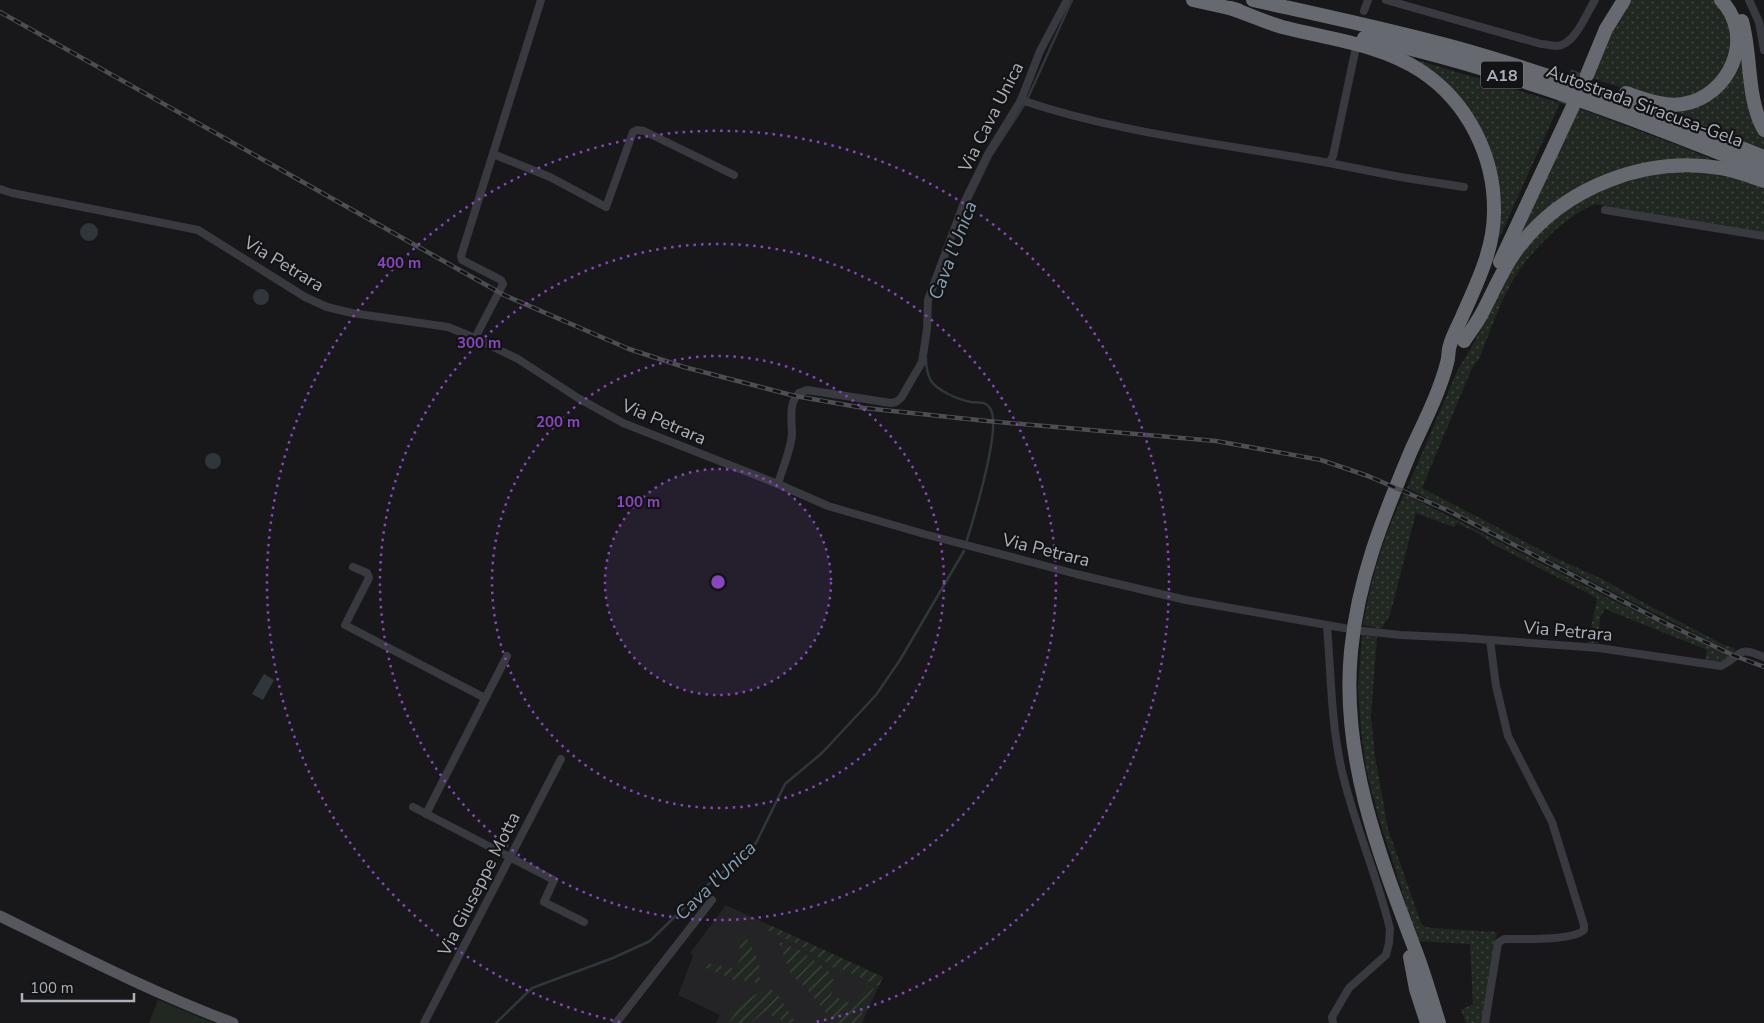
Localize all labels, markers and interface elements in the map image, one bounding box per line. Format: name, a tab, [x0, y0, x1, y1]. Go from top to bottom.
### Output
street label: Via Cava Unica	[952, 58, 1029, 177]
street label: Autostrada Siracusa-Gela	[1543, 59, 1747, 153]
road number: A18	[1481, 62, 1523, 88]
water label: Cava l'Unica	[922, 197, 984, 304]
street label: Via Petrara	[239, 230, 328, 297]
text: 400 m	[377, 253, 421, 273]
text: 300 m	[457, 333, 501, 353]
street label: Via Petrara	[617, 393, 710, 451]
text: 200 m	[536, 412, 580, 432]
text: 100 m	[616, 492, 660, 512]
street label: Via Petrara	[999, 527, 1092, 572]
centre of rings	[709, 573, 727, 591]
street label: Via Petrara	[1521, 615, 1614, 647]
street label: Via Giuseppe Motta	[432, 808, 526, 961]
water label: Cava l'Unica	[669, 835, 762, 926]
scale bar	[22, 970, 135, 1002]
text: 100 m	[30, 978, 74, 998]

